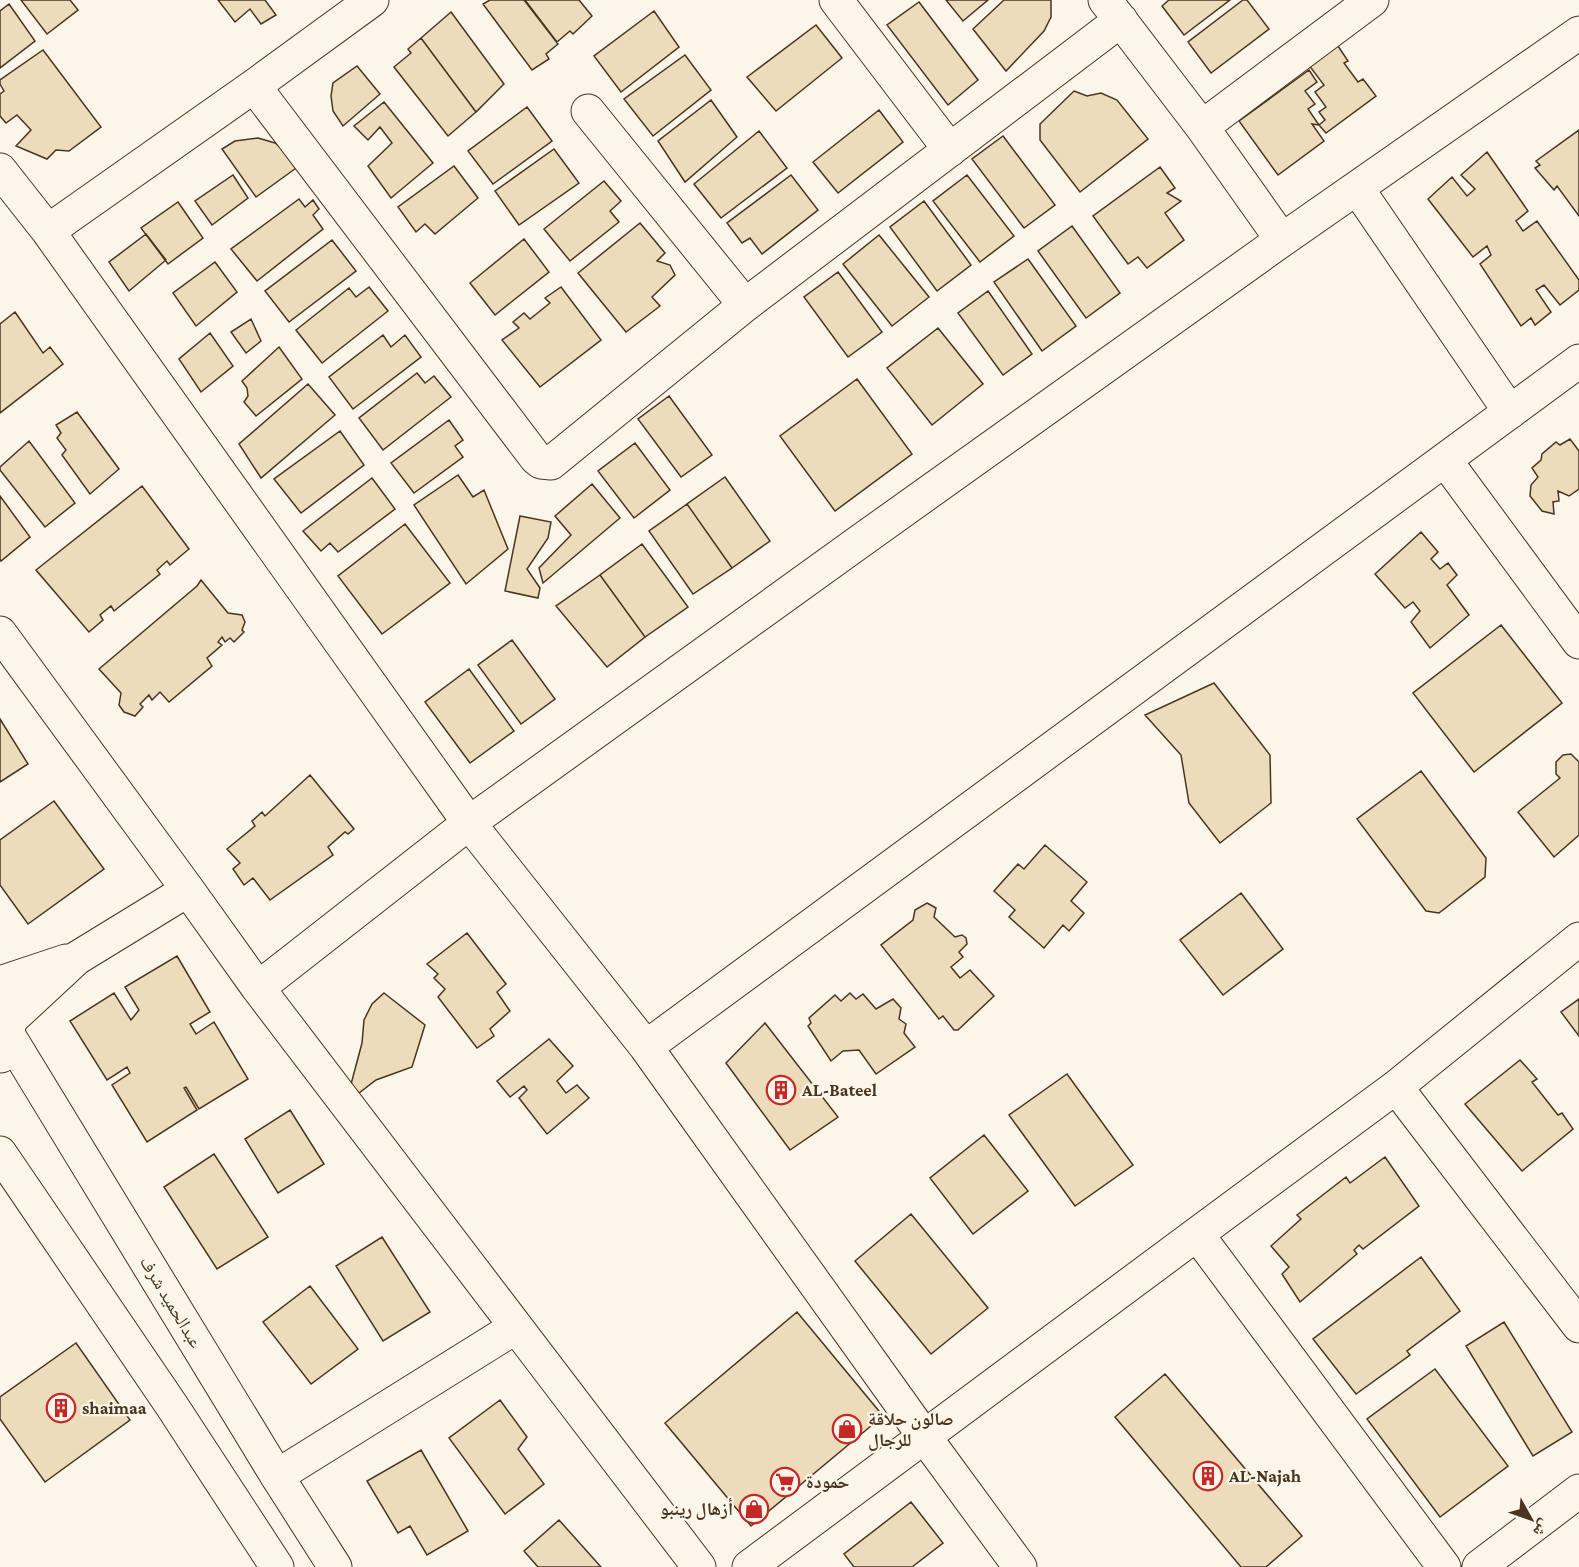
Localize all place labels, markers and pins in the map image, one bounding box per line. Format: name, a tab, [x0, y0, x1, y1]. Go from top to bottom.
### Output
building icon: AL-Bateel	[765, 1074, 797, 1106]
place label: AL-Bateel	[801, 1080, 877, 1100]
building icon: shaimaa	[45, 1392, 77, 1424]
place label: shaimaa	[82, 1398, 147, 1418]
place label: صالون حلاقة للرجال	[868, 1409, 954, 1451]
shop icon: صالون حلاقة للرجال	[831, 1413, 863, 1445]
building icon: AL-Najah	[1192, 1460, 1224, 1492]
supermarket icon: حمودة	[769, 1466, 801, 1498]
place label: AL-Najah	[1228, 1466, 1302, 1487]
place label: حمودة	[806, 1472, 850, 1492]
shop icon: أزهال رينبو	[738, 1493, 770, 1525]
place label: أزهال رينبو	[660, 1498, 733, 1520]

